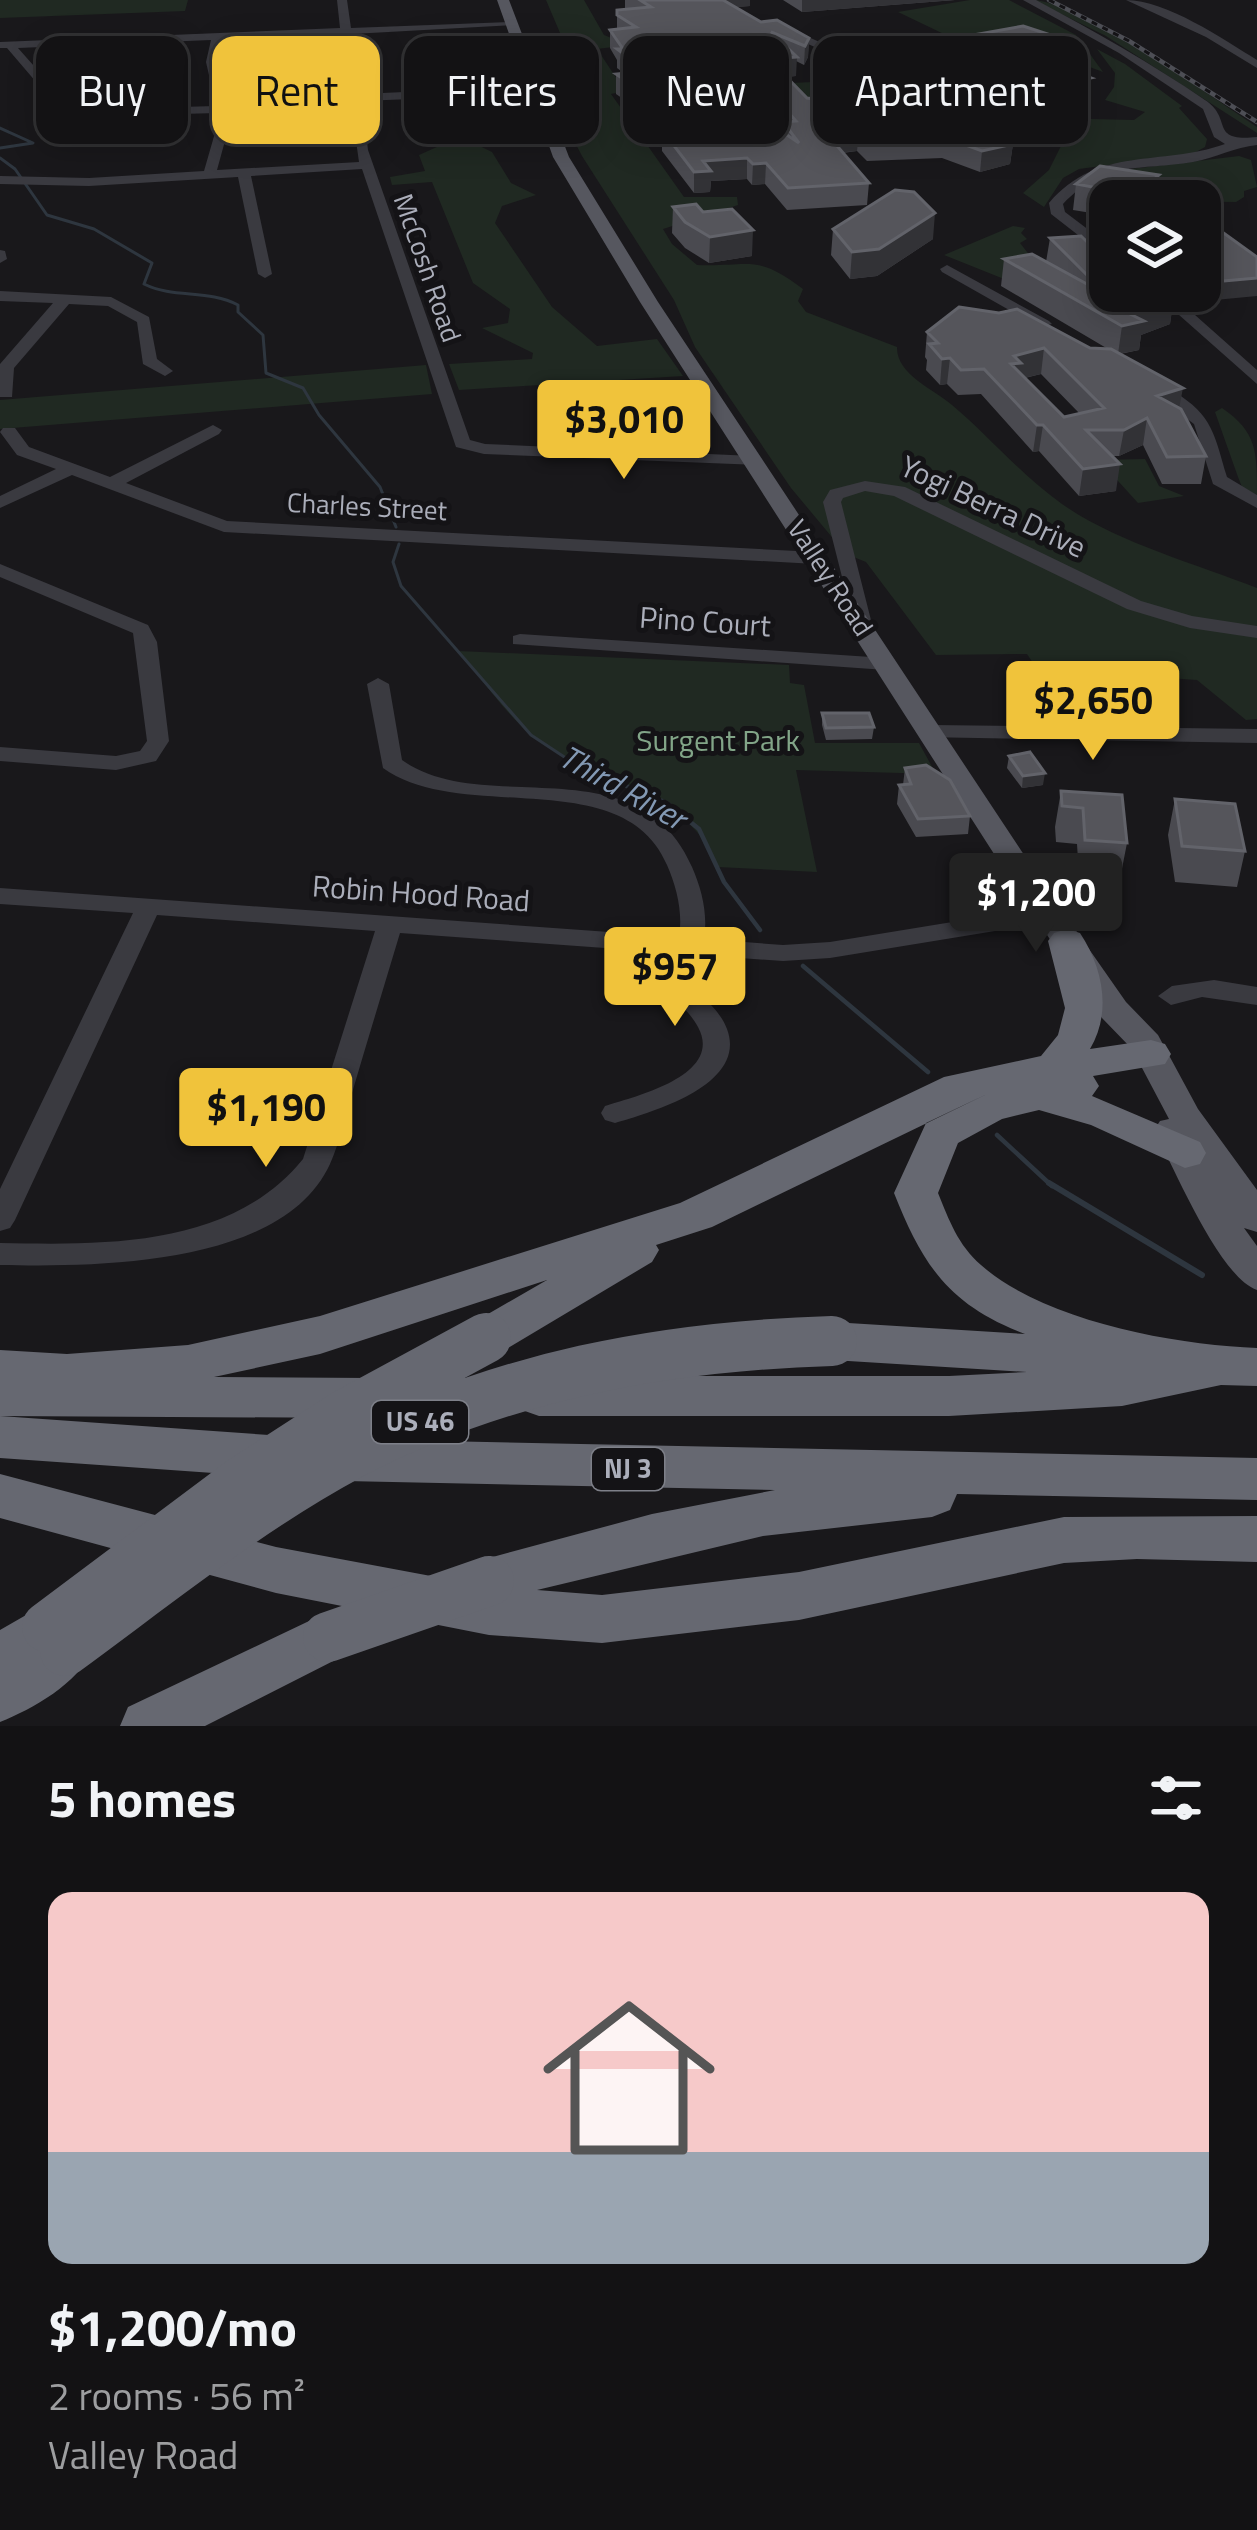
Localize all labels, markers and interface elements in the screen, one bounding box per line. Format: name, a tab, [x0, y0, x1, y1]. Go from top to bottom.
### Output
chip: Buy	[36, 36, 188, 144]
chip: Rent	[212, 36, 380, 144]
chip: Filters	[404, 36, 599, 144]
chip: New	[623, 36, 789, 144]
chip: Apartment	[813, 36, 1088, 144]
map controls	[1089, 180, 1221, 312]
button: layers	[1089, 180, 1221, 312]
street label: McCosh Road	[384, 188, 473, 347]
pin: $3,010	[526, 380, 722, 482]
text: $3,010	[564, 389, 684, 448]
street label: Yogi Berra Drive	[893, 443, 1094, 569]
street label: Charles Street	[286, 481, 449, 530]
street label: Valley Road	[778, 511, 884, 644]
street label: Pino Court	[638, 593, 773, 649]
pin: $2,650	[995, 661, 1191, 763]
text: $2,650	[1033, 670, 1153, 729]
park label: Surgent Park	[636, 717, 800, 763]
water label: Third River	[550, 732, 699, 844]
pin: $1,200	[938, 853, 1134, 955]
street label: Robin Hood Road	[311, 862, 532, 924]
text: $1,200	[976, 862, 1096, 921]
pin: $957	[604, 927, 746, 1029]
text: $957	[631, 936, 719, 995]
pin: $1,190	[168, 1068, 364, 1170]
text: $1,190	[206, 1077, 326, 1136]
road number: US 46	[372, 1401, 468, 1443]
road number: NJ 3	[592, 1448, 664, 1490]
text: 5 homes	[48, 1759, 236, 1837]
icon: filters	[1143, 1765, 1209, 1831]
icon: home	[521, 1970, 737, 2186]
text: $1,200/mo	[48, 2288, 297, 2366]
text: 2 rooms · 56 m²	[48, 2366, 305, 2425]
text: Valley Road	[48, 2425, 238, 2484]

